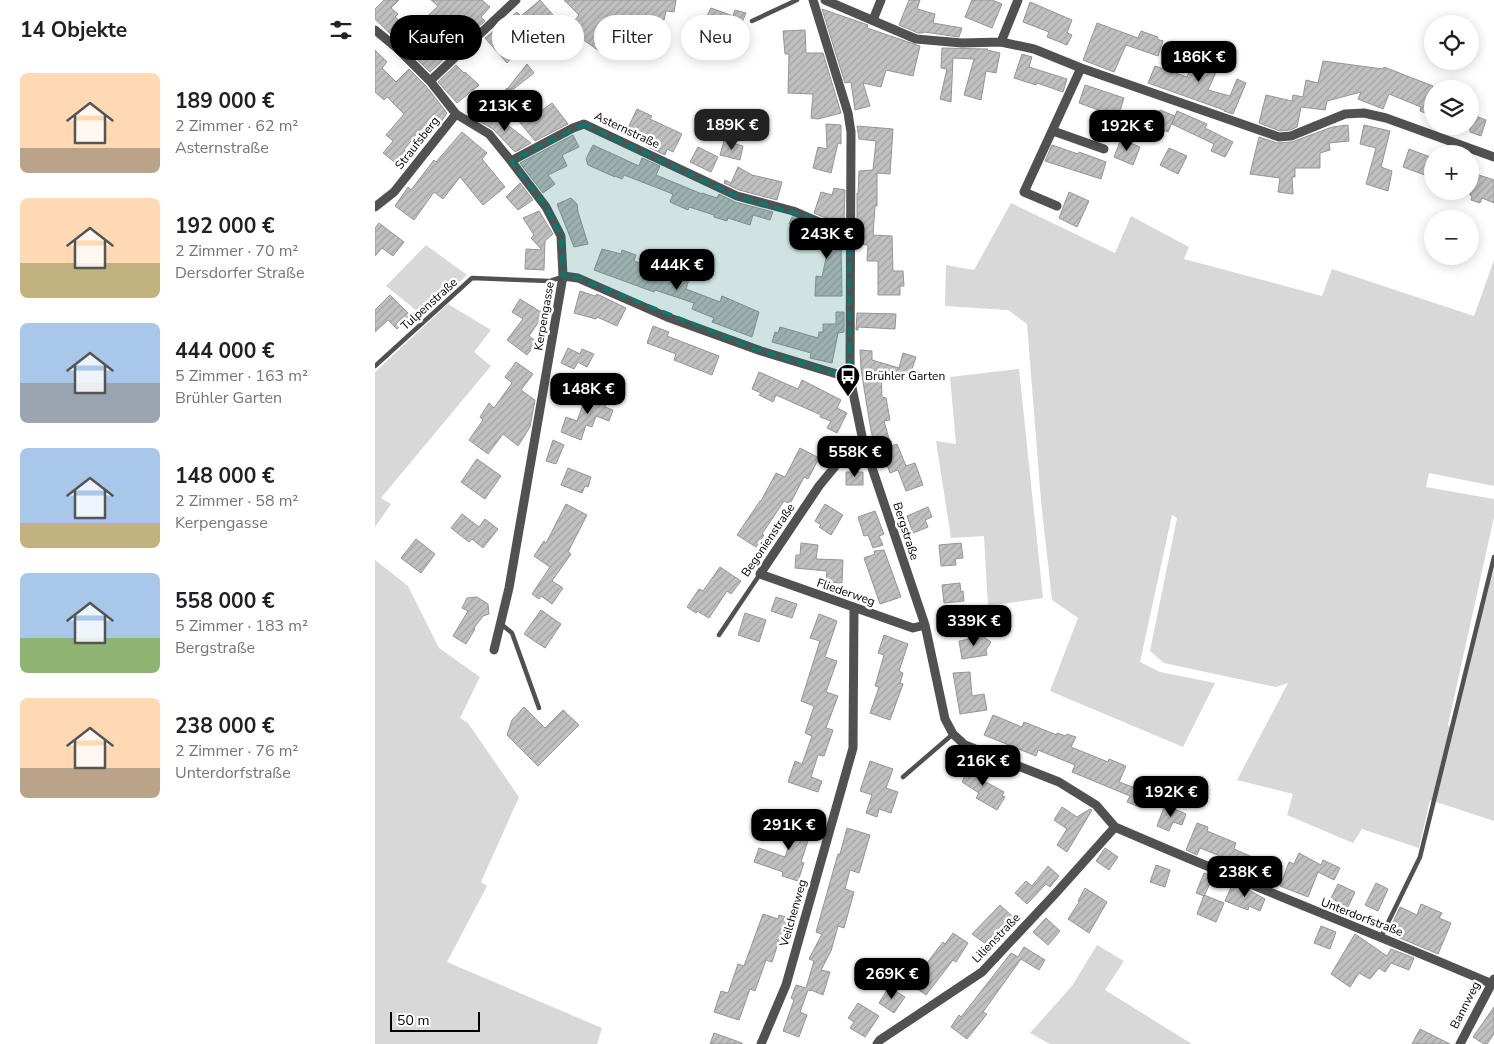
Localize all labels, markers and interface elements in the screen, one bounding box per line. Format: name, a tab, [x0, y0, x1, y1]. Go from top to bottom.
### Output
chip: Kaufen	[390, 15, 482, 60]
chip: Mieten	[492, 15, 584, 60]
chip: Filter	[594, 15, 671, 60]
chip: Neu	[681, 15, 750, 60]
map controls	[1424, 15, 1479, 265]
button: locate	[1424, 15, 1479, 70]
text: 14 Objekte	[20, 16, 127, 44]
icon: filters	[327, 16, 355, 44]
pin: 186K €	[1158, 41, 1240, 83]
text: 186K €	[1172, 46, 1226, 68]
button: layers	[1424, 80, 1479, 135]
text: 189 000 €	[175, 87, 275, 115]
pin: 213K €	[464, 90, 546, 132]
icon: home	[60, 93, 120, 153]
text: 213K €	[478, 95, 532, 117]
street label: Asternstraße	[592, 108, 662, 152]
pin: 189K €	[691, 108, 773, 151]
pin: 192K €	[1086, 110, 1168, 152]
street label: Straufsberg	[391, 113, 443, 173]
text: 189K €	[705, 114, 759, 136]
text: 2 Zimmer · 62 m²	[175, 115, 298, 137]
text: 192K €	[1100, 115, 1154, 137]
text: Asternstraße	[175, 137, 269, 159]
button: +	[1424, 145, 1479, 200]
button: −	[1424, 210, 1479, 265]
text: 192 000 €	[175, 212, 275, 240]
icon: home	[60, 218, 120, 278]
pin: 243K €	[786, 218, 868, 260]
text: 243K €	[800, 223, 854, 245]
text: 2 Zimmer · 70 m²	[175, 240, 298, 262]
pin: 444K €	[636, 248, 718, 291]
text: 444K €	[650, 254, 704, 276]
text: Dersdorfer Straße	[175, 262, 304, 284]
street label: Tulpenstraße	[397, 274, 461, 334]
street label: Kerpengasse	[530, 280, 558, 352]
text: 444 000 €	[175, 337, 275, 365]
icon: home	[60, 343, 120, 403]
bus stop icon: Brühler Garten	[835, 363, 861, 397]
text: 5 Zimmer · 163 m²	[175, 365, 308, 387]
place label: Brühler Garten	[865, 368, 945, 384]
pin: 148K €	[547, 372, 629, 415]
text: 148K €	[561, 378, 615, 400]
text: Brühler Garten	[175, 387, 282, 409]
pin: 558K €	[814, 436, 896, 478]
text: 558K €	[828, 441, 882, 463]
text: 148 000 €	[175, 462, 275, 490]
icon: home	[60, 468, 120, 528]
text: 2 Zimmer · 58 m²	[175, 490, 298, 512]
street label: Begonienstraße	[738, 500, 798, 580]
street label: Bergstraße	[889, 500, 923, 562]
text: Kerpengasse	[175, 512, 268, 534]
street label: Fliederweg	[815, 575, 877, 609]
text: 558 000 €	[175, 587, 275, 615]
icon: home	[60, 593, 120, 653]
pin: 339K €	[933, 604, 1015, 647]
text: 339K €	[947, 610, 1001, 632]
text: 5 Zimmer · 183 m²	[175, 615, 308, 637]
text: Bergstraße	[175, 637, 255, 659]
text: 238 000 €	[175, 712, 275, 740]
icon: home	[60, 718, 120, 778]
text: 2 Zimmer · 76 m²	[175, 740, 298, 762]
pin: 216K €	[942, 744, 1024, 787]
text: 216K €	[956, 750, 1010, 772]
text: Unterdorfstraße	[175, 762, 291, 784]
pin: 192K €	[1130, 776, 1212, 818]
text: 192K €	[1144, 781, 1198, 803]
pin: 291K €	[748, 808, 830, 851]
text: 291K €	[762, 814, 816, 836]
pin: 238K €	[1204, 856, 1286, 898]
text: 238K €	[1218, 861, 1272, 883]
street label: Veilchenweg	[776, 878, 810, 949]
street label: Unterdorfstraße	[1319, 894, 1405, 940]
street label: Lilienstraße	[968, 910, 1024, 966]
pin: 269K €	[851, 958, 933, 1000]
text: 269K €	[865, 963, 919, 985]
street label: Bannweg	[1446, 978, 1484, 1032]
scale bar	[390, 1009, 480, 1032]
text: 50 m	[397, 1011, 429, 1030]

